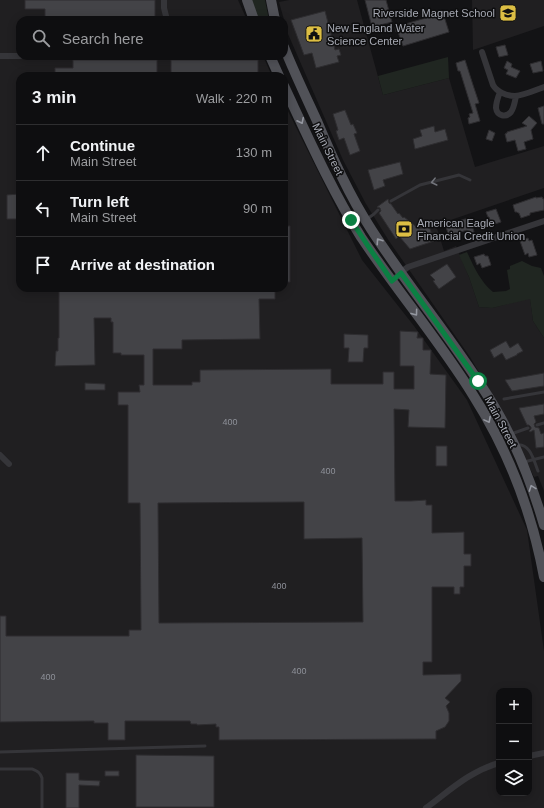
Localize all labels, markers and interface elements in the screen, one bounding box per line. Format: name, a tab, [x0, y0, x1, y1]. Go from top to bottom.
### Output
school or university icon: Riverside Magnet School	[498, 3, 518, 23]
place label: Riverside Magnet School	[373, 7, 495, 19]
search box	[16, 16, 288, 60]
place label: New England Water Science Center	[327, 22, 425, 47]
public building icon: New England Water Science Center	[304, 24, 324, 44]
icon: search	[30, 27, 52, 49]
text: Search here	[62, 30, 144, 47]
text: 3 min	[32, 88, 76, 107]
text: Walk · 220 m	[196, 91, 272, 106]
one-way arrow	[296, 117, 304, 125]
street label: Main Street	[310, 121, 346, 177]
text: Continue	[70, 137, 135, 154]
icon: ahead	[32, 142, 54, 164]
text: 130 m	[236, 145, 272, 160]
text: Main Street	[70, 154, 136, 169]
one-way arrow	[431, 177, 438, 185]
text: Turn left	[70, 193, 129, 210]
icon: left	[32, 198, 54, 220]
text: 90 m	[243, 201, 272, 216]
text: Main Street	[70, 210, 136, 225]
route end	[342, 211, 360, 229]
place label: American Eagle Financial Credit Union	[417, 217, 525, 242]
bank icon: American Eagle Financial Credit Union	[394, 219, 414, 239]
one-way arrow	[376, 238, 383, 245]
icon: arrive	[32, 254, 54, 276]
text: Arrive at destination	[70, 256, 215, 273]
one-way arrow	[410, 308, 417, 315]
route start	[469, 372, 487, 390]
street label: Main Street	[482, 394, 520, 450]
one-way arrow	[483, 416, 490, 424]
house number: 400	[222, 417, 238, 427]
house number: 400	[320, 466, 336, 476]
one-way arrow	[528, 485, 537, 492]
house number: 400	[271, 581, 287, 591]
house number: 400	[291, 666, 307, 676]
house number: 400	[40, 672, 56, 682]
map controls	[496, 688, 532, 796]
button: +	[496, 688, 532, 724]
button: −	[496, 724, 532, 760]
button: layers	[496, 760, 532, 796]

